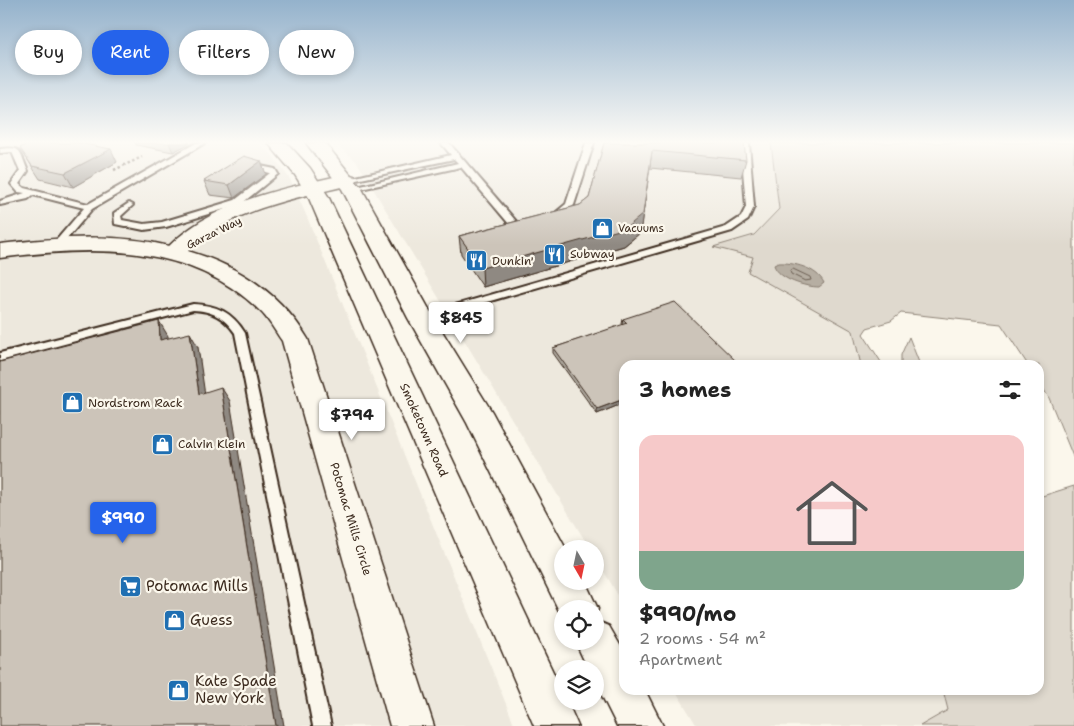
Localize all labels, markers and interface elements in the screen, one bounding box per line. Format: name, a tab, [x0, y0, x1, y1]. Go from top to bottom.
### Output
chip: Buy	[15, 30, 82, 75]
chip: Rent	[92, 30, 169, 75]
chip: Filters	[179, 30, 269, 75]
chip: New	[279, 30, 354, 75]
street label: Garza Way	[184, 213, 244, 253]
shop icon: Vacuums	[590, 216, 614, 240]
place label: Vacuums	[618, 221, 664, 236]
restaurant icon: Subway	[542, 242, 566, 266]
place label: Subway	[570, 246, 615, 262]
restaurant icon: Dunkin'	[464, 249, 488, 273]
place label: Dunkin'	[492, 253, 534, 269]
pin: $845	[431, 302, 491, 344]
text: $845	[440, 307, 482, 328]
text: 3 homes	[639, 376, 731, 404]
icon: filters	[996, 376, 1024, 404]
street label: Smoketown Road	[396, 381, 452, 480]
shop icon: Nordstrom Rack	[60, 391, 84, 415]
place label: Nordstrom Rack	[88, 395, 183, 411]
pin: $794	[322, 398, 382, 441]
text: $794	[330, 404, 374, 425]
shop icon: Calvin Klein	[150, 432, 174, 456]
place label: Calvin Klein	[178, 436, 245, 452]
street label: Potomac Mills Circle	[326, 461, 376, 578]
icon: home	[787, 468, 877, 558]
pin: $990	[93, 502, 153, 544]
text: $990	[101, 507, 145, 528]
north arrow	[554, 540, 604, 590]
map controls	[554, 540, 604, 710]
supermarket icon: Potomac Mills	[118, 574, 142, 598]
place label: Potomac Mills	[146, 576, 248, 596]
button: locate	[554, 600, 604, 650]
text: $990/mo	[639, 600, 736, 628]
shop icon: Guess	[162, 608, 186, 632]
place label: Guess	[190, 610, 233, 630]
text: 2 rooms · 54 m²	[639, 628, 766, 649]
text: Apartment	[639, 649, 722, 670]
button: layers	[554, 660, 604, 710]
place label: Kate Spade New York	[195, 671, 277, 708]
shop icon: Kate Spade New York	[167, 678, 191, 702]

